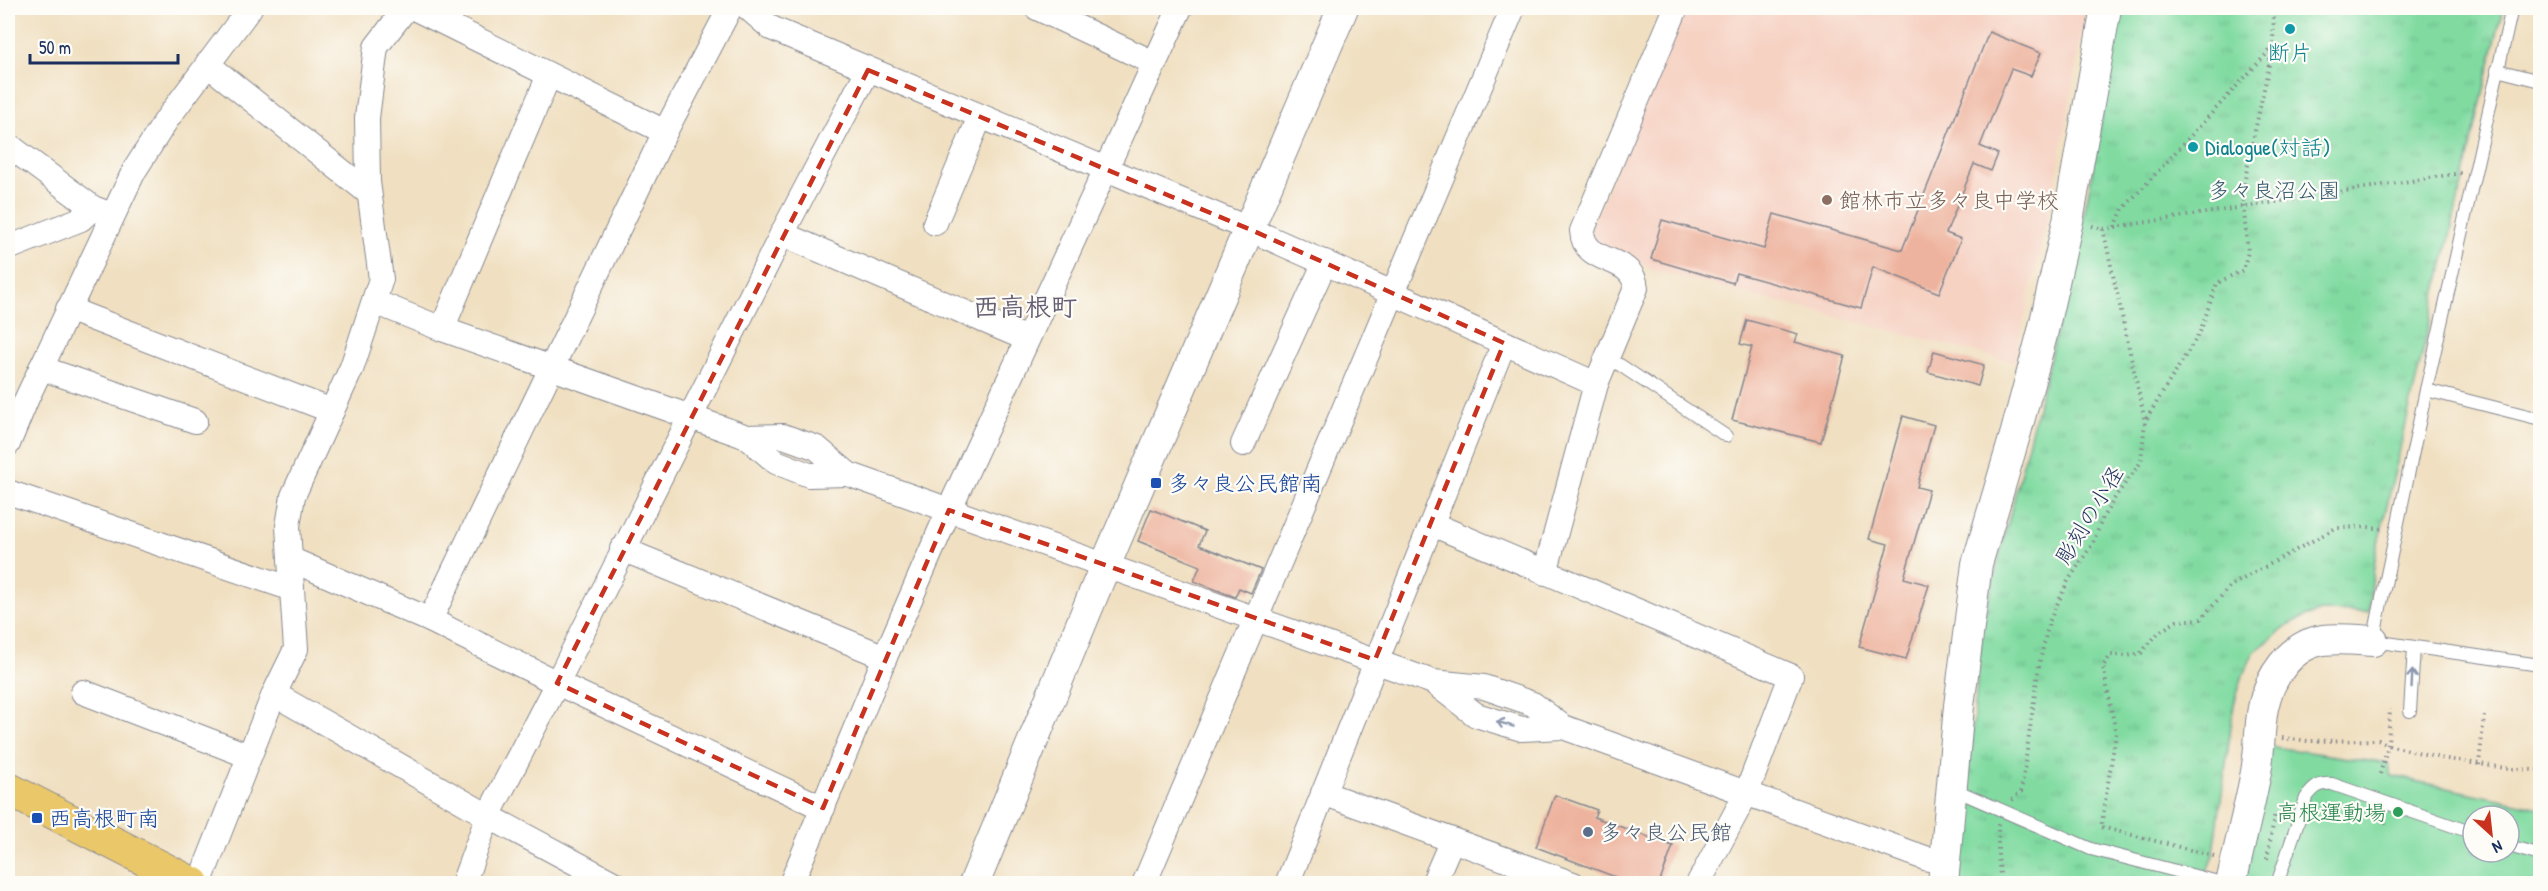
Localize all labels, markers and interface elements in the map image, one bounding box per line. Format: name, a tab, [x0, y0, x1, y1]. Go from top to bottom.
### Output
marker: 断片	[2283, 22, 2297, 36]
scale bar	[30, 27, 178, 65]
text: 50 m	[39, 35, 71, 60]
place label: 断片	[2268, 37, 2312, 67]
place label: Dialogue(対話)	[2205, 132, 2330, 162]
marker: Dialogue(対話)	[2186, 140, 2200, 154]
park label: 多々良沼公園	[2208, 175, 2340, 205]
place label: 館林市立多々良中学校	[1839, 185, 2059, 215]
marker: 館林市立多々良中学校	[1820, 193, 1834, 207]
district label: 西高根町	[973, 289, 1077, 324]
street label: 彫刻の小径	[2048, 460, 2130, 570]
place label: 多々良公民館南	[1168, 468, 1322, 498]
marker: 多々良公民館南	[1149, 476, 1163, 490]
one-way arrow	[2406, 670, 2417, 690]
one-way arrow	[1496, 717, 1515, 728]
place label: 高根運動場	[2276, 797, 2386, 827]
place label: 西高根町南	[49, 803, 159, 833]
north arrow	[2461, 804, 2521, 864]
marker: 高根運動場	[2391, 805, 2405, 819]
marker: 西高根町南	[30, 811, 44, 825]
place label: 多々良公民館	[1600, 817, 1732, 847]
marker: 多々良公民館	[1581, 825, 1595, 839]
text: N	[2489, 836, 2507, 859]

